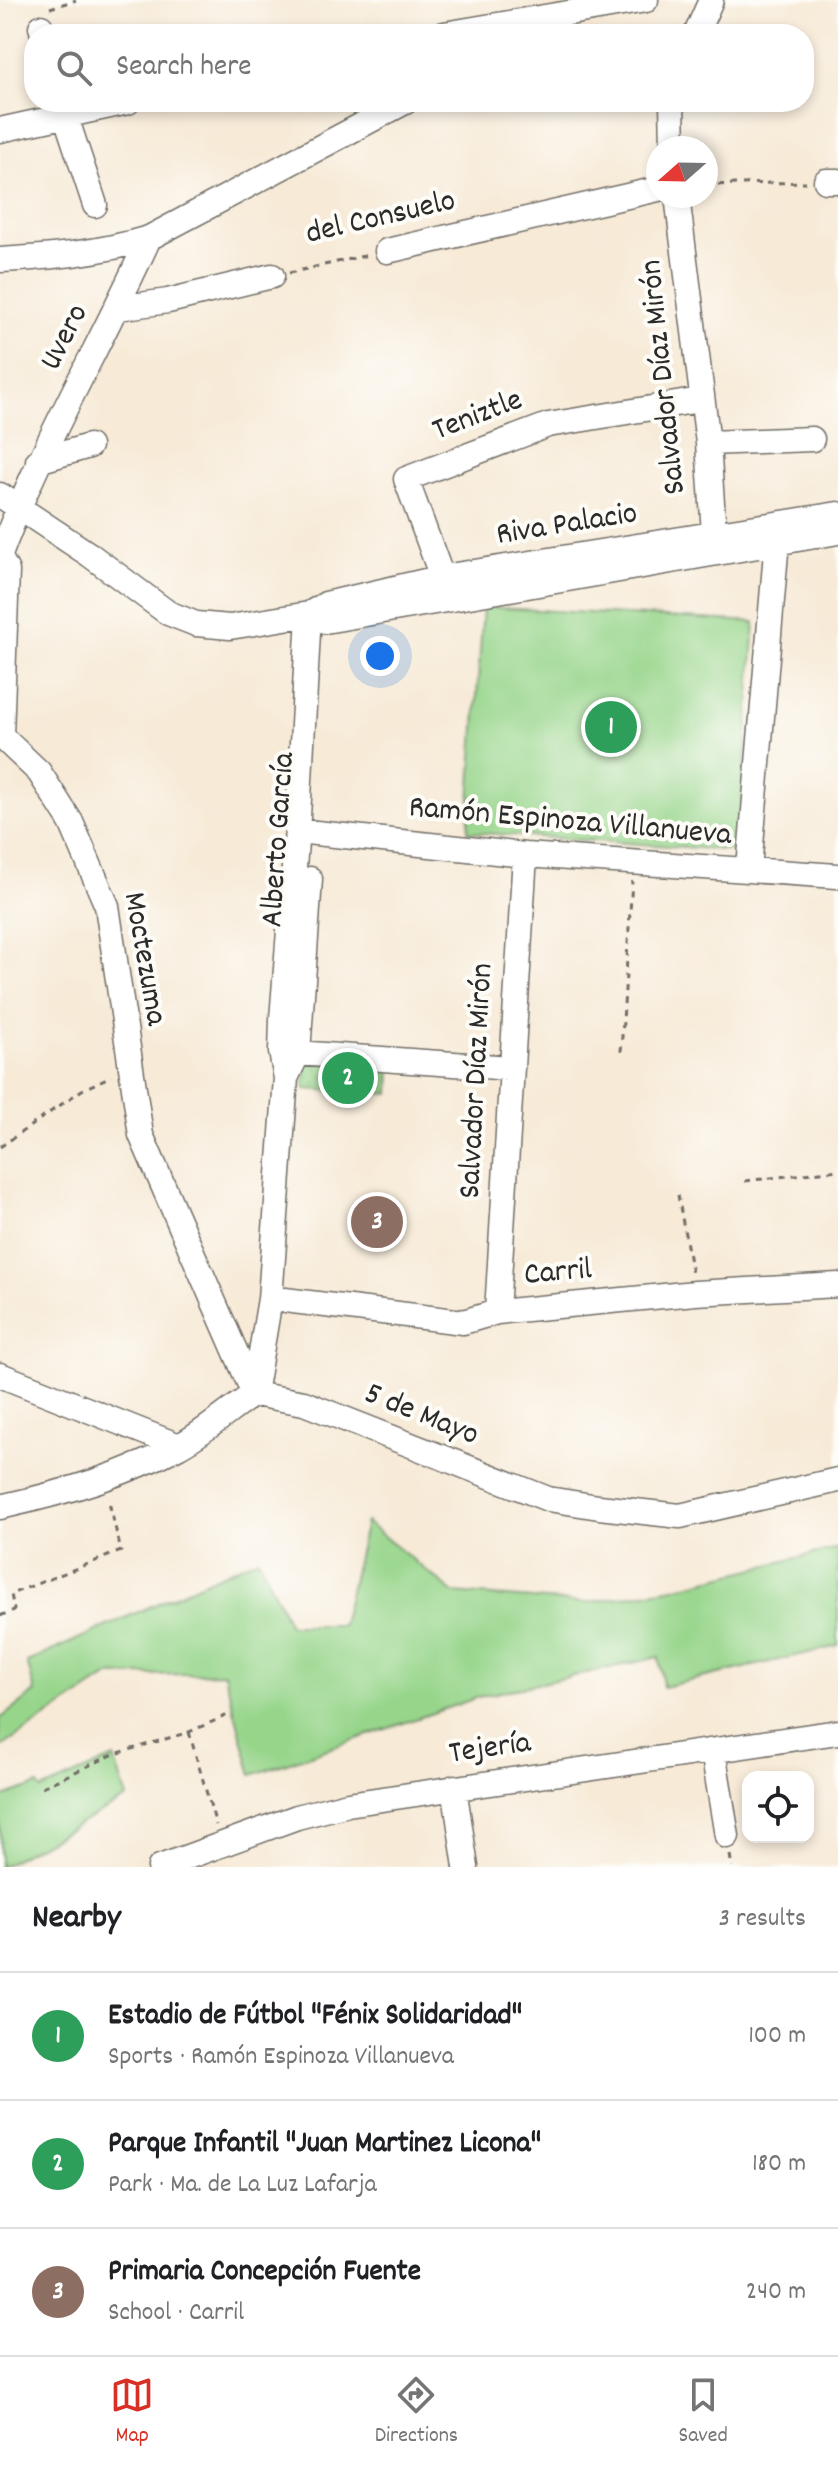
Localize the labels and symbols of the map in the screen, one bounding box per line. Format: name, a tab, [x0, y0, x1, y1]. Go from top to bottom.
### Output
north arrow	[646, 136, 718, 208]
street label: del Consuelo	[302, 179, 460, 259]
street label: Salvador Díaz Mirón	[630, 257, 700, 497]
street label: Uvero	[30, 297, 102, 379]
street label: Teniztle	[426, 379, 530, 455]
street label: Riva Palacio	[493, 492, 641, 560]
your location	[360, 636, 400, 676]
pin: 1	[585, 697, 637, 757]
street label: Alberto García	[251, 750, 309, 929]
street label: Ramón Espinoza Villanueva	[407, 786, 734, 860]
street label: Moctezuma	[109, 889, 178, 1030]
street label: Salvador Díaz Mirón	[449, 962, 507, 1200]
pin: 2	[322, 1048, 374, 1108]
pin: 3	[351, 1192, 403, 1252]
street label: Carril	[522, 1248, 594, 1300]
street label: 5 de Mayo	[357, 1372, 485, 1460]
street label: Tejería	[446, 1721, 535, 1778]

